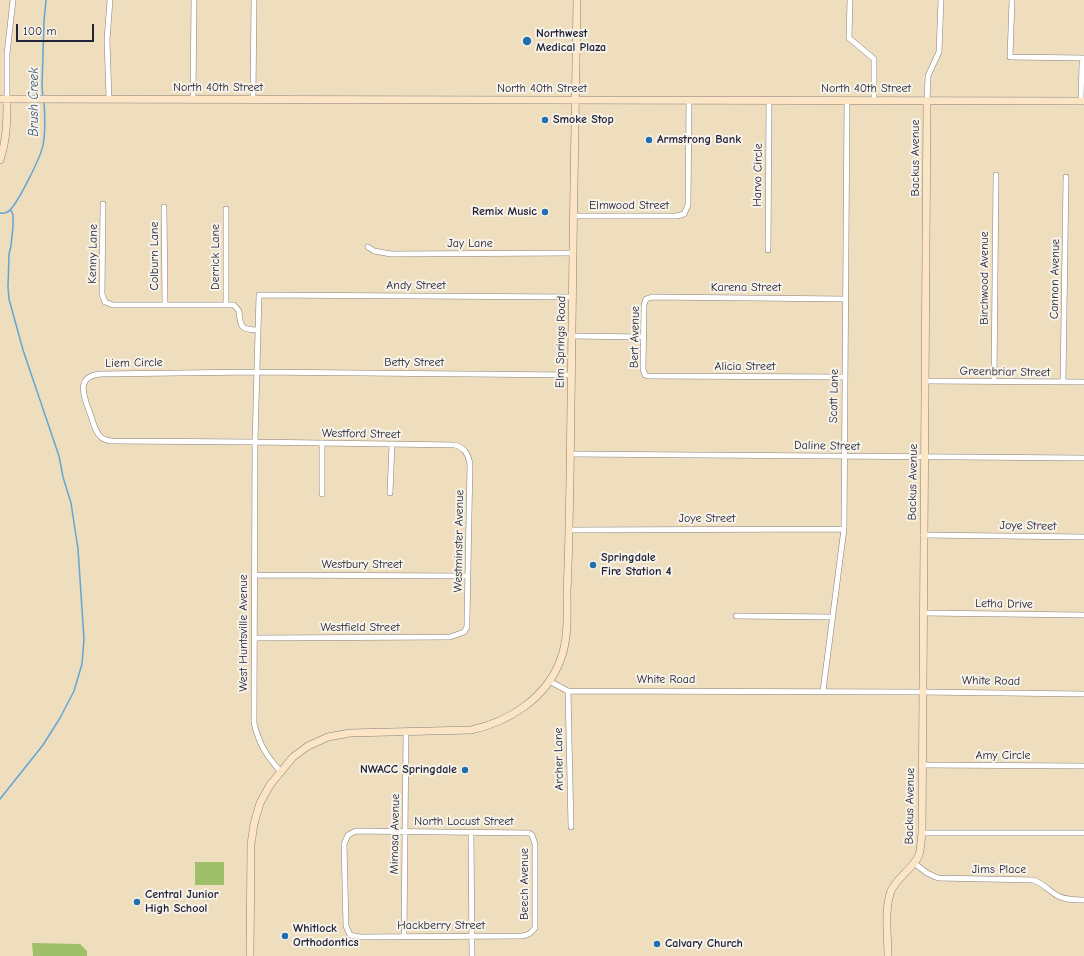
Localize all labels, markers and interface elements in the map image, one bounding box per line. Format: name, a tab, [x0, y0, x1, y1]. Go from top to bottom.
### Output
scale bar	[18, 16, 96, 42]
text: 100 m	[23, 24, 56, 38]
place label: Northwest Medical Plaza	[536, 27, 606, 55]
marker: Northwest Medical Plaza	[521, 35, 533, 47]
water label: Brush Creek	[26, 68, 42, 136]
street label: North 40th Street	[173, 81, 263, 95]
street label: North 40th Street	[497, 82, 587, 96]
street label: North 40th Street	[821, 82, 911, 96]
place label: Smoke Stop	[553, 113, 614, 127]
marker: Smoke Stop	[540, 115, 550, 125]
street label: Backus Avenue	[909, 120, 923, 196]
place label: Armstrong Bank	[657, 133, 741, 147]
marker: Armstrong Bank	[644, 135, 654, 145]
street label: Harvo Circle	[750, 143, 766, 207]
street label: Elmwood Street	[589, 199, 669, 213]
place label: Remix Music	[472, 205, 537, 219]
marker: Remix Music	[540, 207, 550, 217]
street label: Colburn Lane	[148, 222, 162, 290]
street label: Kenny Lane	[85, 224, 101, 284]
street label: Derrick Lane	[209, 224, 223, 290]
street label: Birchwood Avenue	[978, 231, 992, 325]
street label: Jay Lane	[447, 237, 493, 251]
street label: Cannon Avenue	[1047, 239, 1063, 319]
street label: Andy Street	[386, 279, 446, 293]
street label: Karena Street	[711, 281, 781, 295]
street label: Elm Springs Road	[553, 296, 569, 388]
street label: Bert Avenue	[627, 306, 643, 368]
street label: Liem Circle	[105, 355, 163, 371]
street label: Betty Street	[384, 356, 444, 370]
street label: Alicia Street	[714, 360, 776, 374]
street label: Greenbriar Street	[960, 364, 1050, 380]
street label: Scott Lane	[826, 369, 842, 423]
street label: Westford Street	[322, 426, 400, 442]
street label: Daline Street	[794, 438, 860, 454]
street label: Backus Avenue	[905, 443, 921, 521]
street label: Westminster Avenue	[451, 490, 467, 592]
street label: Joye Street	[678, 512, 736, 526]
street label: Joye Street	[999, 518, 1057, 534]
place label: Springdale Fire Station 4	[601, 551, 671, 579]
street label: Westbury Street	[322, 558, 402, 572]
marker: Springdale Fire Station 4	[588, 560, 598, 570]
street label: West Huntsville Avenue	[237, 574, 251, 692]
street label: Letha Drive	[975, 596, 1033, 612]
street label: Westfield Street	[320, 621, 400, 635]
street label: White Road	[637, 673, 695, 687]
street label: White Road	[962, 673, 1020, 689]
street label: Archer Lane	[551, 727, 567, 791]
street label: Amy Circle	[975, 749, 1031, 763]
place label: NWACC Springdale	[360, 763, 457, 777]
marker: NWACC Springdale	[460, 765, 470, 775]
street label: Backus Avenue	[902, 767, 918, 845]
street label: Mimosa Avenue	[387, 794, 403, 874]
street label: North Locust Street	[414, 815, 514, 829]
street label: Beech Avenue	[518, 848, 532, 920]
street label: Jims Place	[972, 863, 1026, 877]
place label: Central Junior High School	[145, 888, 219, 916]
marker: Central Junior High School	[132, 897, 142, 907]
street label: Hackberry Street	[397, 919, 485, 933]
place label: Whitlock Orthodontics	[293, 922, 359, 950]
marker: Whitlock Orthodontics	[280, 931, 290, 941]
place label: Calvary Church	[665, 937, 743, 951]
marker: Calvary Church	[652, 939, 662, 949]

